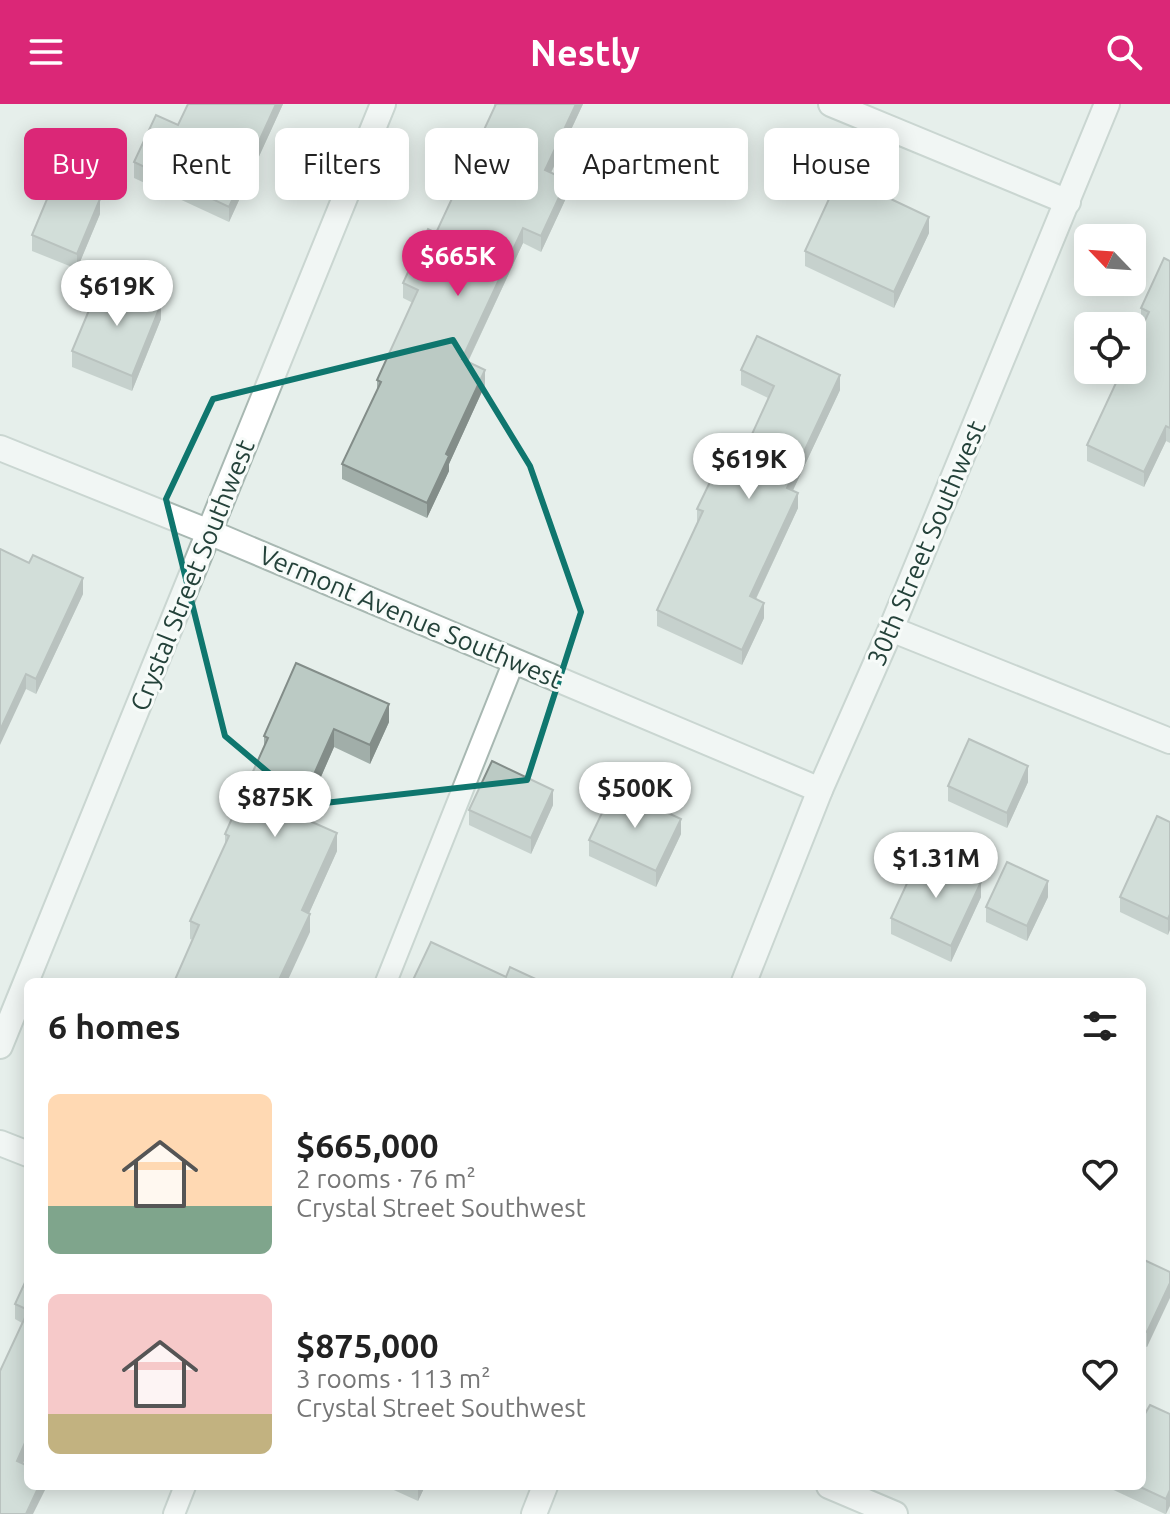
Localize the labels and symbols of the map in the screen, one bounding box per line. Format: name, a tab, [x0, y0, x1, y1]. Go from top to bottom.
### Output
north arrow	[1074, 224, 1146, 296]
pin: $665K	[402, 230, 514, 298]
pin: $619K	[61, 260, 173, 328]
street label: 30th Street Southwest	[861, 416, 991, 670]
pin: $619K	[693, 433, 805, 501]
street label: Crystal Street Southwest	[124, 435, 260, 715]
street label: Vermont Avenue Southwest	[255, 540, 567, 694]
pin: $500K	[579, 762, 691, 830]
pin: $875K	[219, 771, 331, 839]
pin: $1.31M	[871, 832, 1001, 900]

